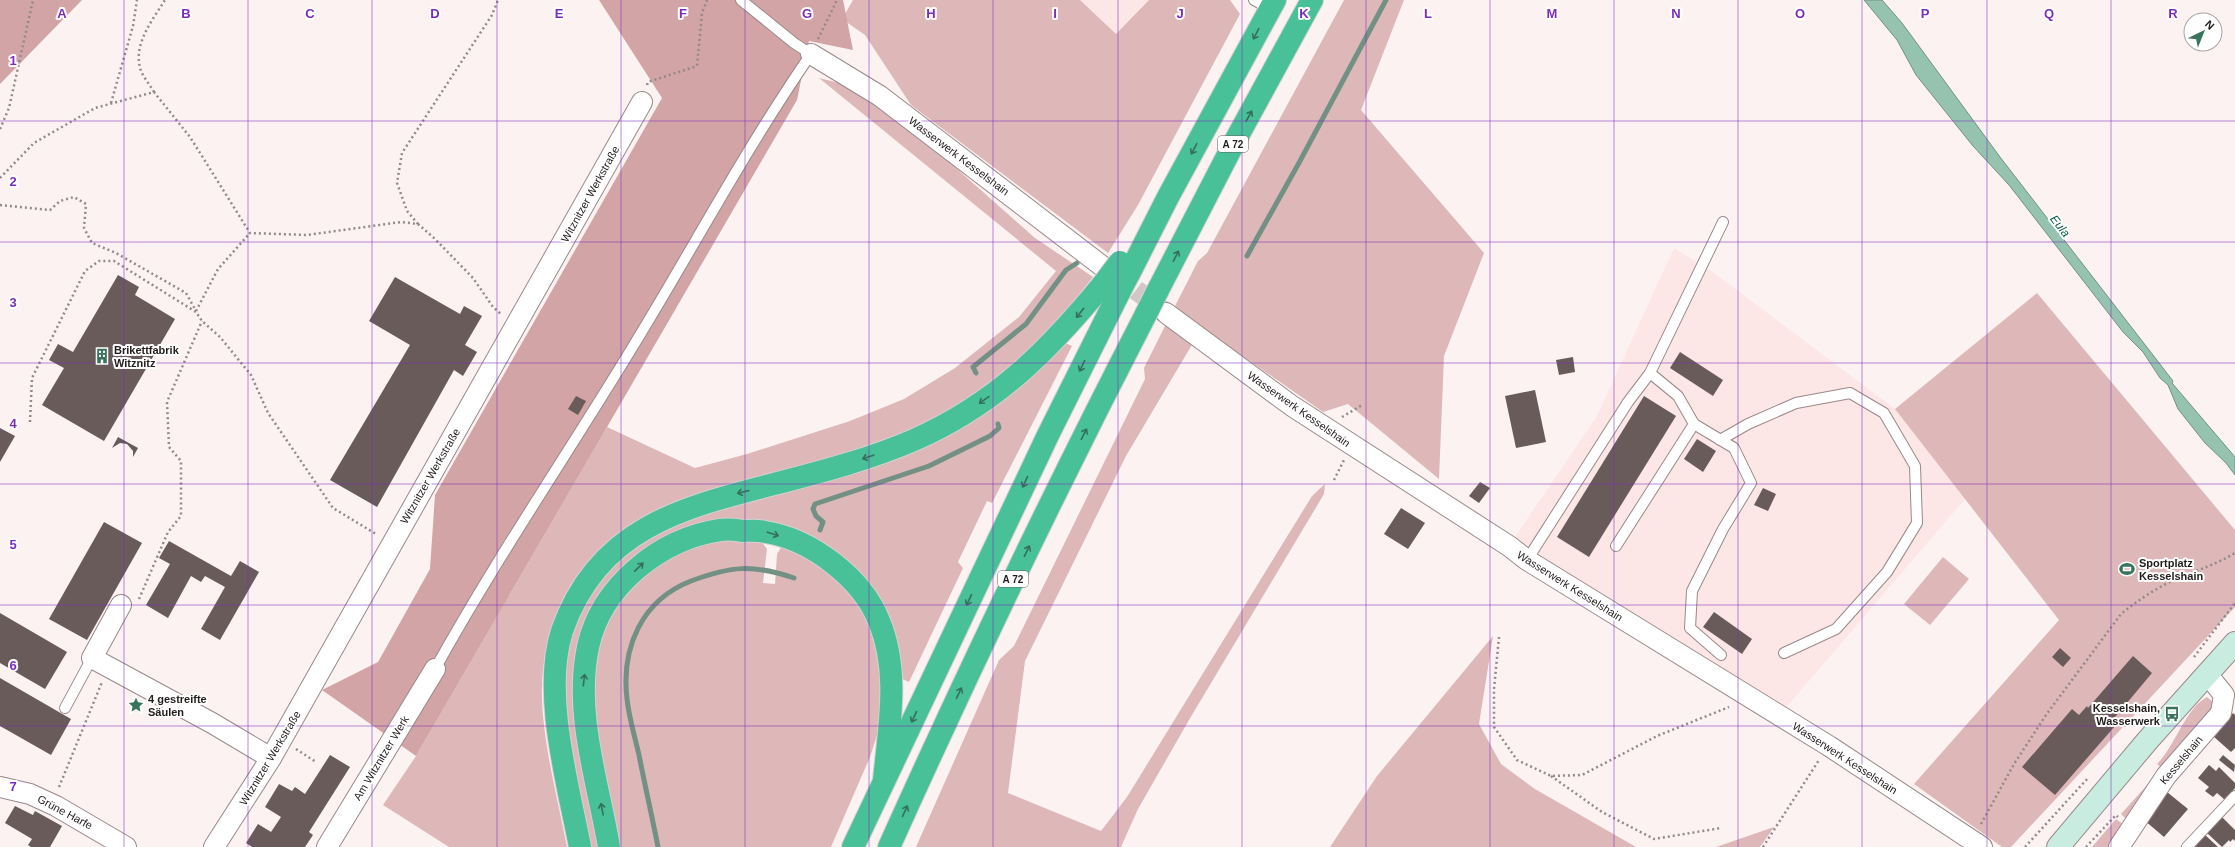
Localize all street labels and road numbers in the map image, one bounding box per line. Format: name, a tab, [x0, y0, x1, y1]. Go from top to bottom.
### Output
street label: Wasserwerk Kesselshain	[906, 114, 1012, 198]
road number: A 72	[1218, 136, 1248, 152]
street label: Witznitzer Werkstraße	[559, 144, 621, 244]
street label: Wasserwerk Kesselshain	[1245, 369, 1353, 449]
street label: Witznitzer Werkstraße	[398, 426, 462, 526]
street label: Wasserwerk Kesselshain	[1515, 548, 1625, 624]
road number: A 72	[998, 571, 1028, 587]
street label: Witznitzer Werkstraße	[237, 709, 303, 807]
street label: Am Witznitzer Werk	[351, 713, 411, 802]
street label: Wasserwerk Kesselshain	[1790, 720, 1900, 796]
street label: Kesselshain	[2157, 733, 2205, 787]
street label: Grüne Harfe	[35, 792, 95, 832]

